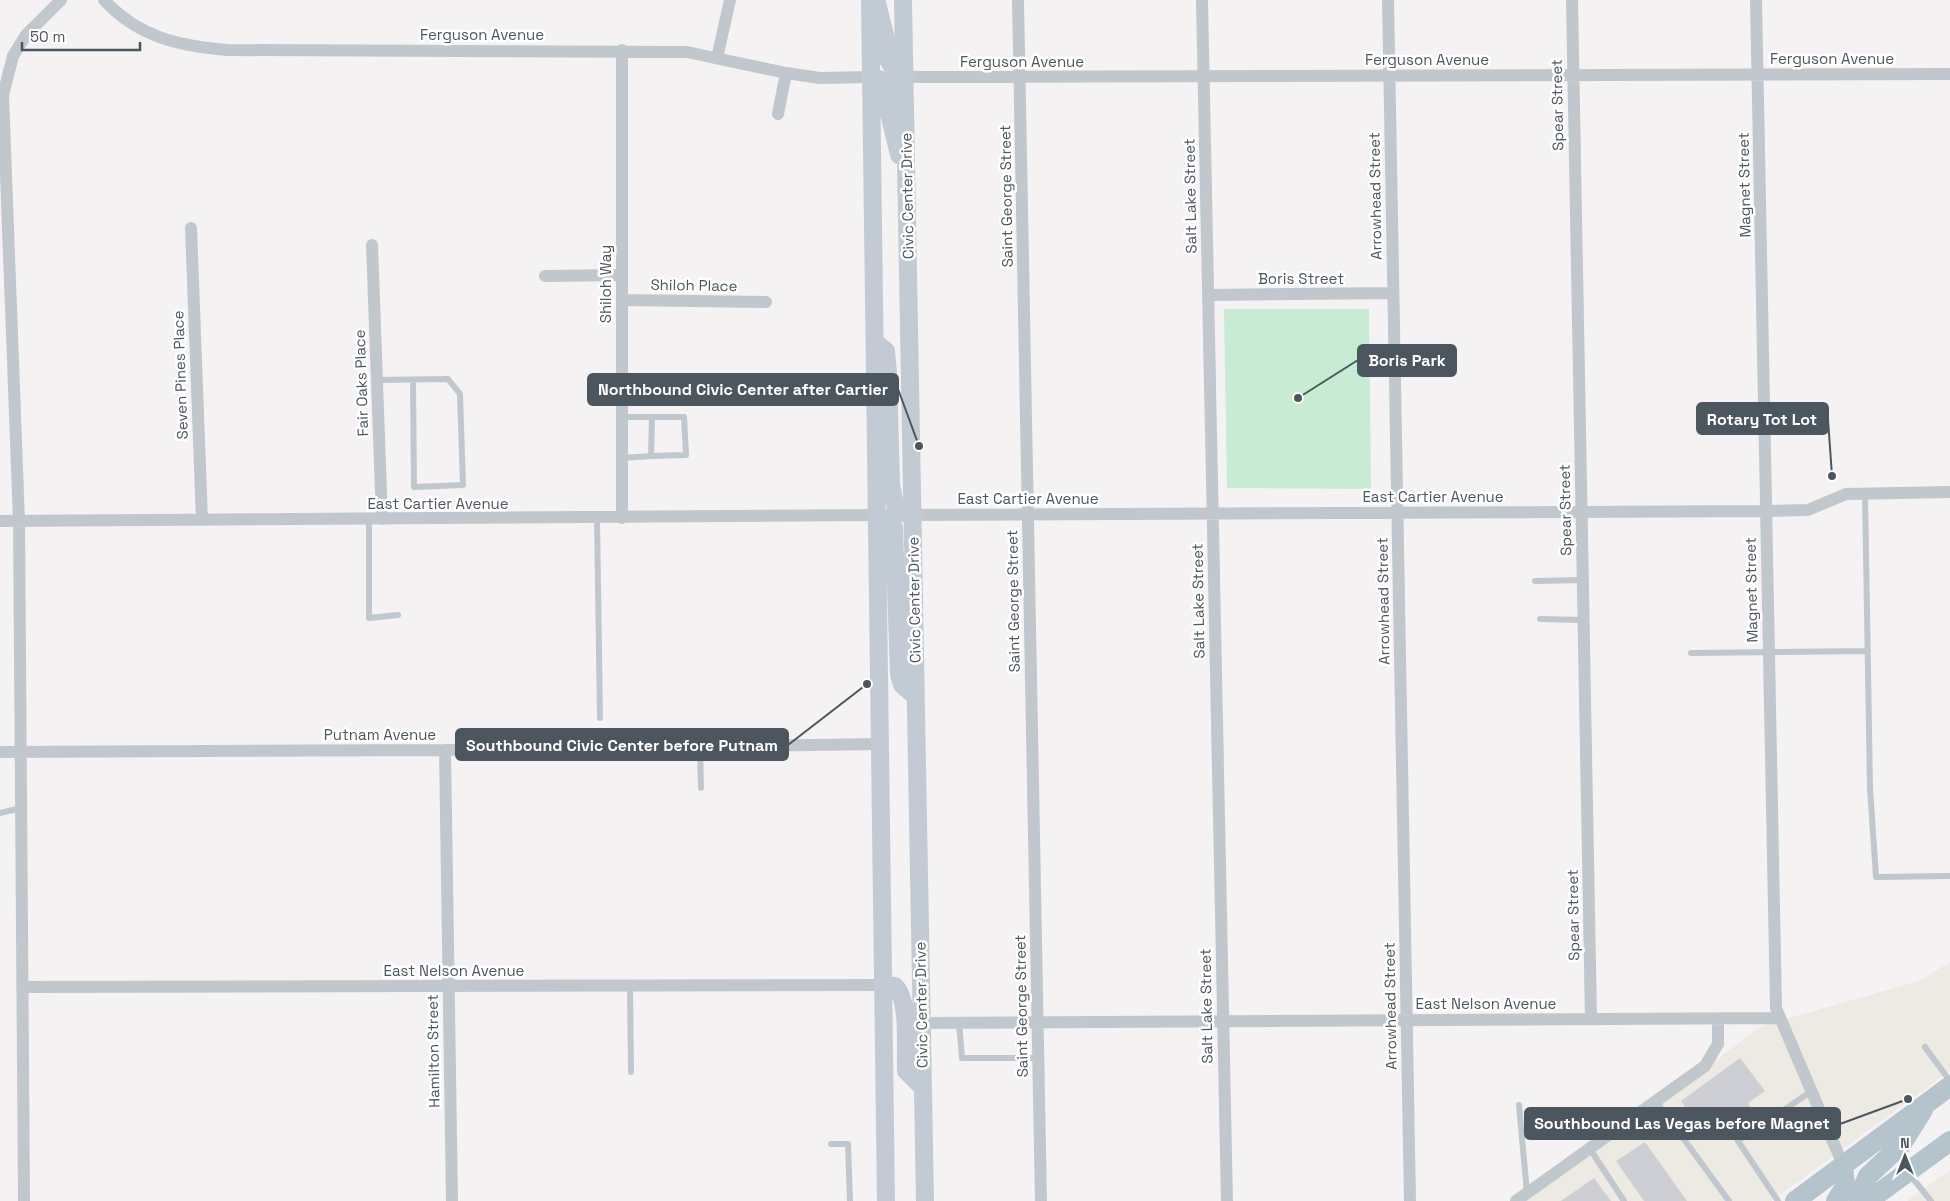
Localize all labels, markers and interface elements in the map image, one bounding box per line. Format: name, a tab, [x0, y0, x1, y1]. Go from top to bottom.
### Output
scale bar	[22, 20, 140, 52]
street label: Ferguson Avenue	[420, 25, 544, 44]
text: 50 m	[30, 27, 65, 46]
street label: Ferguson Avenue	[1770, 49, 1894, 68]
street label: Ferguson Avenue	[1365, 50, 1489, 69]
street label: Ferguson Avenue	[960, 52, 1084, 71]
street label: Spear Street	[1547, 59, 1567, 151]
street label: Saint George Street	[995, 124, 1017, 268]
street label: Arrowhead Street	[1364, 132, 1386, 260]
street label: Magnet Street	[1734, 132, 1754, 238]
street label: Civic Center Drive	[896, 133, 918, 259]
street label: Salt Lake Street	[1179, 138, 1201, 254]
street label: Shiloh Way	[596, 245, 615, 323]
street label: Boris Street	[1258, 269, 1344, 288]
street label: Shiloh Place	[650, 275, 738, 295]
street label: Seven Pines Place	[168, 310, 192, 440]
street label: Fair Oaks Place	[350, 329, 372, 437]
callout: Boris Park	[1358, 345, 1456, 376]
text: Boris Park	[1368, 350, 1446, 371]
callout: Northbound Civic Center after Cartier	[588, 374, 898, 405]
text: Northbound Civic Center after Cartier	[598, 379, 888, 400]
callout: Rotary Tot Lot	[1697, 403, 1828, 434]
text: Rotary Tot Lot	[1707, 409, 1817, 430]
street label: Spear Street	[1555, 464, 1575, 556]
street label: East Cartier Avenue	[1362, 487, 1504, 506]
street label: East Cartier Avenue	[957, 489, 1099, 508]
street label: East Cartier Avenue	[367, 494, 509, 513]
street label: Saint George Street	[1002, 529, 1024, 673]
street label: Civic Center Drive	[903, 537, 925, 663]
street label: Arrowhead Street	[1372, 537, 1394, 665]
street label: Magnet Street	[1741, 537, 1761, 643]
street label: Salt Lake Street	[1187, 543, 1209, 659]
street label: Putnam Avenue	[324, 725, 436, 744]
callout: Southbound Civic Center before Putnam	[456, 729, 788, 760]
text: Southbound Civic Center before Putnam	[466, 735, 778, 756]
street label: Spear Street	[1563, 869, 1583, 961]
street label: Saint George Street	[1010, 934, 1032, 1078]
street label: Civic Center Drive	[910, 942, 932, 1068]
street label: Arrowhead Street	[1379, 942, 1401, 1070]
street label: Salt Lake Street	[1195, 948, 1217, 1064]
street label: East Nelson Avenue	[383, 961, 525, 980]
street label: Hamilton Street	[423, 994, 443, 1108]
street label: East Nelson Avenue	[1415, 994, 1557, 1013]
callout: Southbound Las Vegas before Magnet	[1525, 1108, 1840, 1139]
text: Southbound Las Vegas before Magnet	[1534, 1113, 1830, 1134]
north arrow	[1880, 1131, 1930, 1181]
text: N	[1900, 1134, 1910, 1152]

